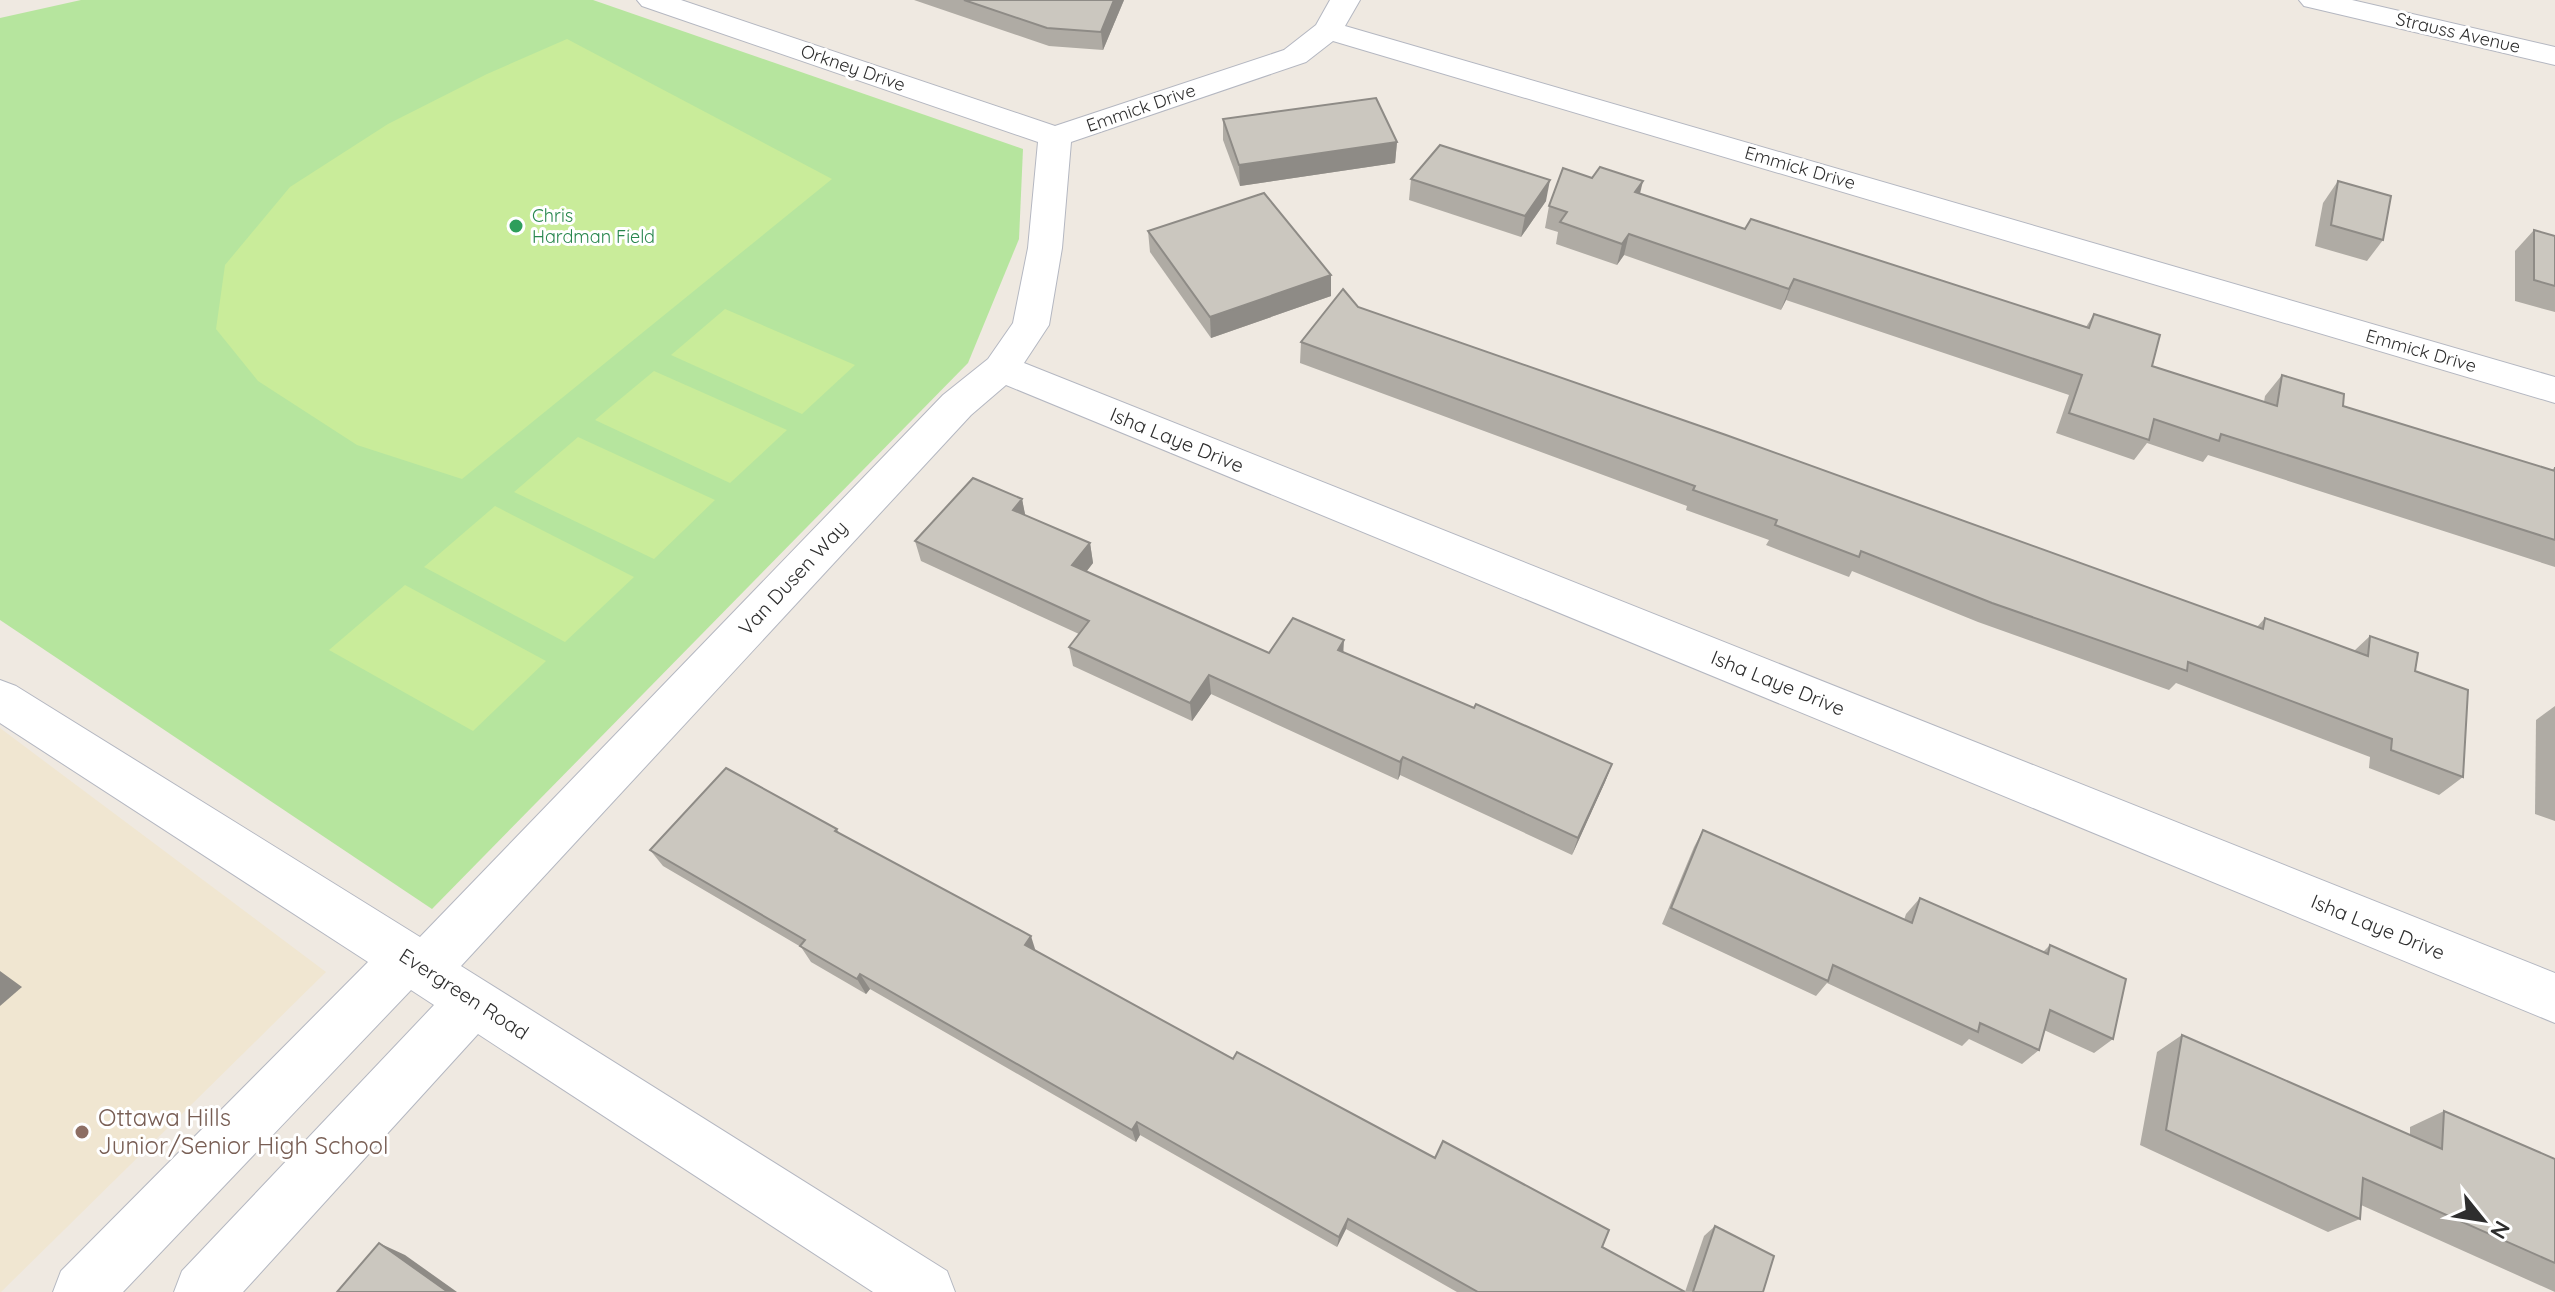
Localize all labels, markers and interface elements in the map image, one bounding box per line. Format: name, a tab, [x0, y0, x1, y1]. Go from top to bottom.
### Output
street label: Strauss Avenue	[2394, 7, 2523, 58]
street label: Orkney Drive	[798, 39, 909, 96]
street label: Emmick Drive	[1083, 78, 1199, 137]
street label: Emmick Drive	[1742, 141, 1858, 194]
place label: Chris Hardman Field	[532, 204, 655, 248]
marker: Chris Hardman Field	[507, 217, 525, 235]
street label: Emmick Drive	[2363, 324, 2479, 377]
street label: Isha Laye Drive	[1107, 401, 1248, 478]
street label: Van Dusen Way	[733, 515, 852, 640]
street label: Isha Laye Drive	[1708, 644, 1849, 721]
street label: Isha Laye Drive	[2308, 888, 2449, 965]
street label: Evergreen Road	[395, 942, 534, 1045]
place label: Ottawa Hills Junior/Senior High School	[98, 1102, 389, 1160]
marker: Ottawa Hills Junior/Senior High School	[73, 1123, 91, 1141]
north arrow	[2443, 1180, 2523, 1260]
text: N	[2484, 1216, 2516, 1244]

